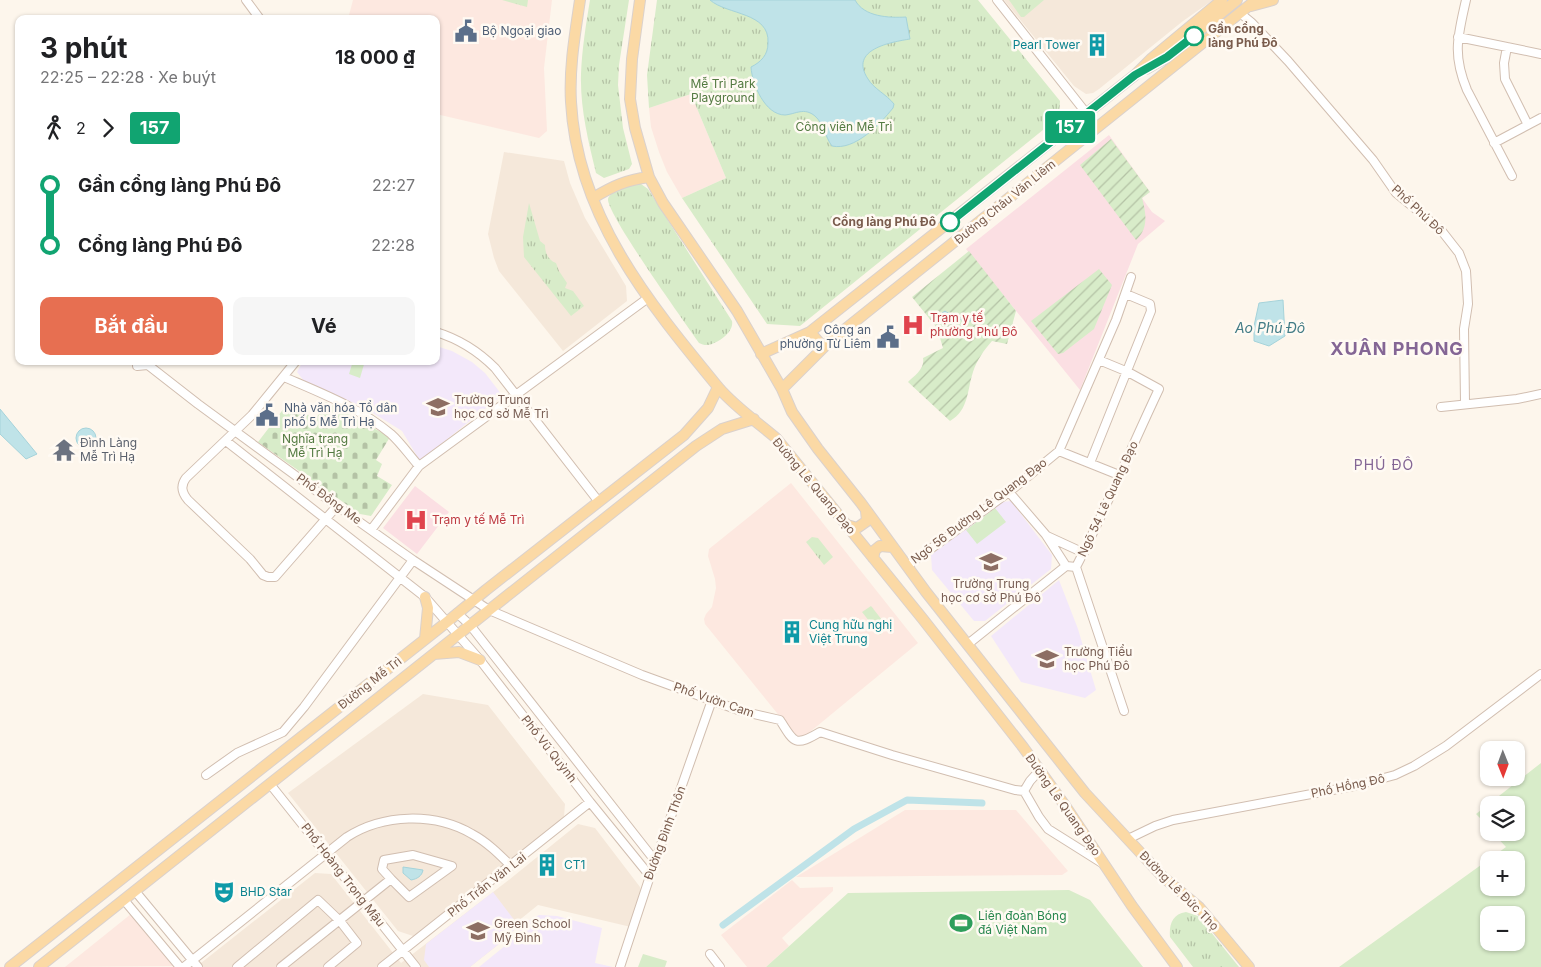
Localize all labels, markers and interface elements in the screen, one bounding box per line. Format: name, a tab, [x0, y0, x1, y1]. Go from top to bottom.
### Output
public building icon: Bộ Ngoại giao	[453, 18, 479, 44]
place label: Gần cổng làng Phú Đô	[1208, 21, 1278, 50]
place label: Bộ Ngoại giao	[482, 23, 561, 38]
marker: Gần cổng làng Phú Đô	[1184, 26, 1204, 46]
text: 3 phút	[40, 31, 127, 65]
building icon: Pearl Tower	[1084, 32, 1110, 58]
place label: Pearl Tower	[1013, 37, 1080, 52]
text: 18 000 ₫	[335, 46, 415, 69]
text: 22:25 – 22:28 · Xe buýt	[40, 67, 216, 87]
park label: Mễ Trì Park Playground	[691, 76, 756, 105]
line badge: 157	[1041, 111, 1099, 143]
icon: walk	[40, 114, 68, 142]
icon: forward	[94, 114, 122, 142]
text: 157	[1055, 116, 1085, 137]
text: 157	[140, 117, 170, 138]
text: 2	[76, 118, 86, 138]
park label: Công viên Mễ Trì	[796, 119, 892, 134]
street label: Đường Châu Văn Liêm	[951, 156, 1058, 247]
text: Gần cổng làng Phú Đô	[78, 174, 281, 197]
text: 22:27	[372, 175, 415, 195]
street label: Phố Phú Đô	[1389, 181, 1448, 238]
marker: Cổng làng Phú Đô	[940, 212, 960, 232]
place label: Cổng làng Phú Đô	[832, 214, 936, 229]
text: Cổng làng Phú Đô	[78, 234, 242, 257]
text: 22:28	[371, 235, 415, 255]
button: Bắt đầu	[40, 297, 223, 355]
button: Vé	[233, 297, 415, 355]
place label: Trạm y tế phường Phú Đô	[930, 310, 1018, 339]
hospital icon: Trạm y tế phường Phú Đô	[900, 312, 926, 338]
water label: Ao Phú Đô	[1234, 319, 1305, 336]
place label: Công an phường Từ Liêm	[780, 322, 871, 351]
public building icon: Công an phường Từ Liêm	[875, 324, 901, 350]
district label: XUÂN PHONG	[1330, 338, 1464, 359]
place label: Trường Trung học cơ sở Mễ Trì	[454, 392, 549, 421]
school or university icon: Trường Trung học cơ sở Mễ Trì	[425, 394, 451, 420]
place label: Nhà văn hóa Tổ dân phố 5 Mễ Trì Hạ	[284, 400, 397, 429]
public building icon: Nhà văn hóa Tổ dân phố 5 Mễ Trì Hạ	[254, 402, 280, 428]
park label: Nghĩa trang Mễ Trì Hạ	[282, 431, 348, 460]
street label: Đường Lê Quang Đạo	[770, 434, 859, 537]
place label: Đình Làng Mễ Trì Hạ	[80, 435, 137, 464]
temple icon: Đình Làng Mễ Trì Hạ	[51, 437, 77, 463]
street label: Ngõ 54 Lê Quang Đạo	[1074, 439, 1141, 559]
street label: Ngõ 56 Đường Lê Quang Đạo	[908, 455, 1050, 567]
district label: PHÚ ĐÔ	[1354, 456, 1414, 473]
street label: Phố Đồng Me	[294, 470, 365, 527]
hospital icon: Trạm y tế Mễ Trì	[403, 507, 429, 533]
place label: Trạm y tế Mễ Trì	[432, 512, 524, 527]
school or university icon: Trường Trung học cơ sở Phú Đô	[978, 549, 1004, 575]
place label: Trường Trung học cơ sở Phú Đô	[941, 576, 1041, 605]
place label: Cung hữu nghị Việt Trung	[809, 617, 892, 646]
building icon: Cung hữu nghị Việt Trung	[779, 619, 805, 645]
place label: Trường Tiểu học Phú Đô	[1064, 644, 1132, 673]
school or university icon: Trường Tiểu học Phú Đô	[1034, 646, 1060, 672]
street label: Đường Mễ Trì	[335, 653, 404, 712]
street label: Phố Vườn Cam	[672, 679, 756, 720]
street label: Phố Vũ Quỳnh	[518, 712, 580, 785]
north arrow	[1480, 741, 1525, 786]
map controls	[1480, 741, 1525, 951]
street label: Đường Lê Quang Đạo	[1022, 751, 1104, 859]
street label: Phố Hồng Đô	[1310, 770, 1386, 801]
street label: Đường Đình Thôn	[641, 784, 688, 882]
button: layers	[1480, 796, 1525, 841]
street label: Phố Hoàng Trọng Mậu	[298, 820, 388, 929]
street label: Đường Lê Đức Thọ	[1137, 848, 1222, 933]
street label: Phố Trần Văn Lai	[444, 849, 529, 920]
button: +	[1480, 851, 1525, 896]
building icon: CT1	[534, 852, 560, 878]
place label: CT1	[564, 857, 585, 872]
theatre icon: BHD Star	[211, 879, 237, 905]
place label: BHD Star	[240, 884, 292, 899]
button: −	[1480, 906, 1525, 951]
place label: Liên đoàn Bóng đá Việt Nam	[978, 908, 1067, 937]
sports icon: Liên đoàn Bóng đá Việt Nam	[948, 910, 974, 936]
place label: Green School Mỹ Đình	[494, 916, 571, 945]
school or university icon: Green School Mỹ Đình	[465, 918, 491, 944]

